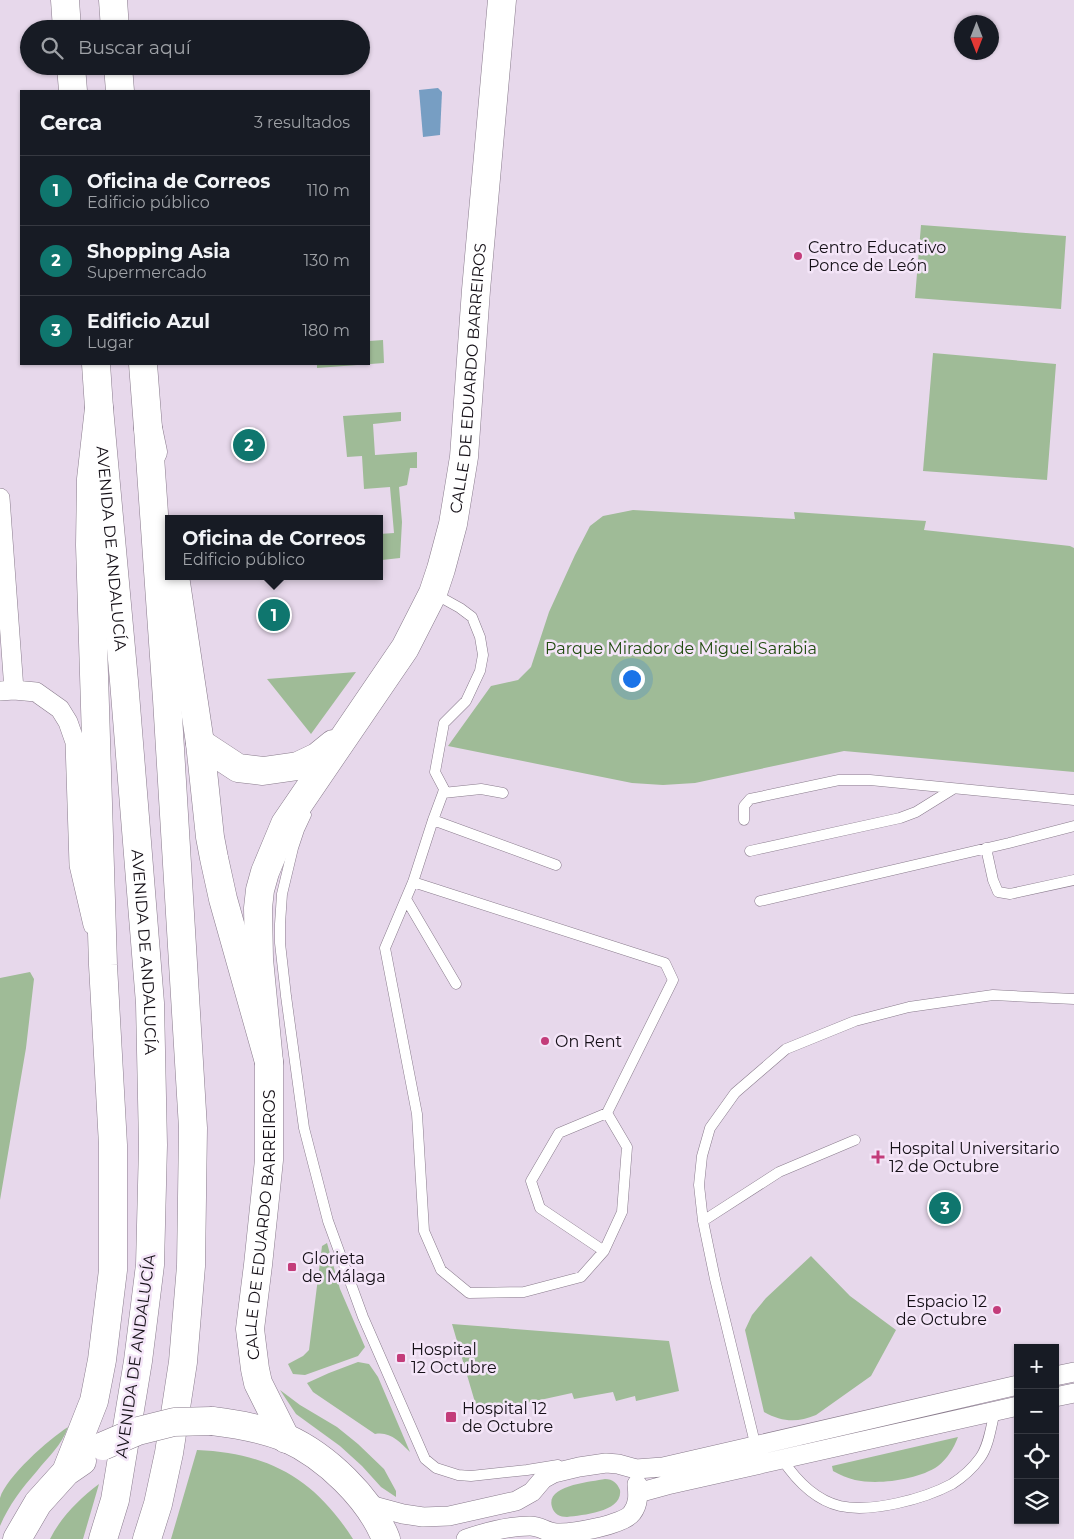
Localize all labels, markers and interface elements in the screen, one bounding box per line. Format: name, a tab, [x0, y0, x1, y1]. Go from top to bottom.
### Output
north arrow	[954, 15, 999, 60]
search box	[20, 20, 370, 75]
icon: search	[38, 34, 66, 62]
text: Buscar aquí	[78, 36, 191, 59]
text: Cerca	[40, 110, 102, 135]
text: 3 resultados	[254, 113, 350, 132]
text: Oficina de Correos	[87, 170, 270, 193]
text: 1	[53, 181, 59, 200]
text: 110 m	[307, 181, 350, 200]
text: Edificio público	[87, 193, 210, 212]
place label: Centro Educativo Ponce de León	[808, 238, 946, 275]
text: Shopping Asia	[87, 240, 231, 263]
street label: CALLE DE EDUARDO BARREIROS	[446, 242, 490, 515]
marker: Centro Educativo Ponce de León	[792, 250, 804, 262]
text: 2	[51, 251, 61, 270]
text: 130 m	[303, 251, 350, 270]
text: Supermercado	[87, 263, 207, 282]
text: Edificio Azul	[87, 310, 210, 333]
text: 3	[51, 321, 61, 340]
text: 180 m	[302, 321, 350, 340]
text: Lugar	[87, 333, 134, 352]
pin: 2	[233, 426, 265, 464]
street label: AVENIDA DE ANDALUCÍA	[93, 445, 130, 652]
popup	[165, 515, 383, 580]
text: Oficina de Correos	[182, 527, 366, 550]
text: Edificio público	[182, 550, 305, 569]
pin: 1	[258, 596, 290, 634]
park label: Parque Mirador de Miguel Sarabia	[545, 639, 817, 658]
your location	[619, 666, 645, 692]
street label: AVENIDA DE ANDALUCÍA	[128, 849, 160, 1056]
place label: On Rent	[555, 1032, 622, 1051]
marker: On Rent	[539, 1035, 551, 1047]
street label: CALLE DE EDUARDO BARREIROS	[241, 1089, 279, 1361]
place label: Hospital Universitario 12 de Octubre	[889, 1139, 1059, 1176]
marker: Hospital Universitario 12 de Octubre	[871, 1150, 885, 1164]
pin: 3	[929, 1189, 961, 1227]
place label: Glorieta de Málaga	[302, 1249, 386, 1286]
street label: AVENIDA DE ANDALUCÍA	[112, 1252, 159, 1459]
marker: Glorieta de Málaga	[286, 1261, 298, 1273]
place label: Espacio 12 de Octubre	[896, 1292, 987, 1329]
marker: Espacio 12 de Octubre	[991, 1304, 1003, 1316]
place label: Hospital 12 Octubre	[411, 1340, 497, 1377]
map controls	[1014, 1344, 1059, 1524]
button: +	[1014, 1344, 1059, 1389]
marker: Hospital 12 Octubre	[395, 1352, 407, 1364]
button: −	[1014, 1389, 1059, 1434]
place label: Hospital 12 de Octubre	[462, 1399, 553, 1436]
marker: Hospital 12 de Octubre	[444, 1410, 458, 1424]
button: locate	[1014, 1434, 1059, 1479]
button: layers	[1014, 1479, 1059, 1524]

